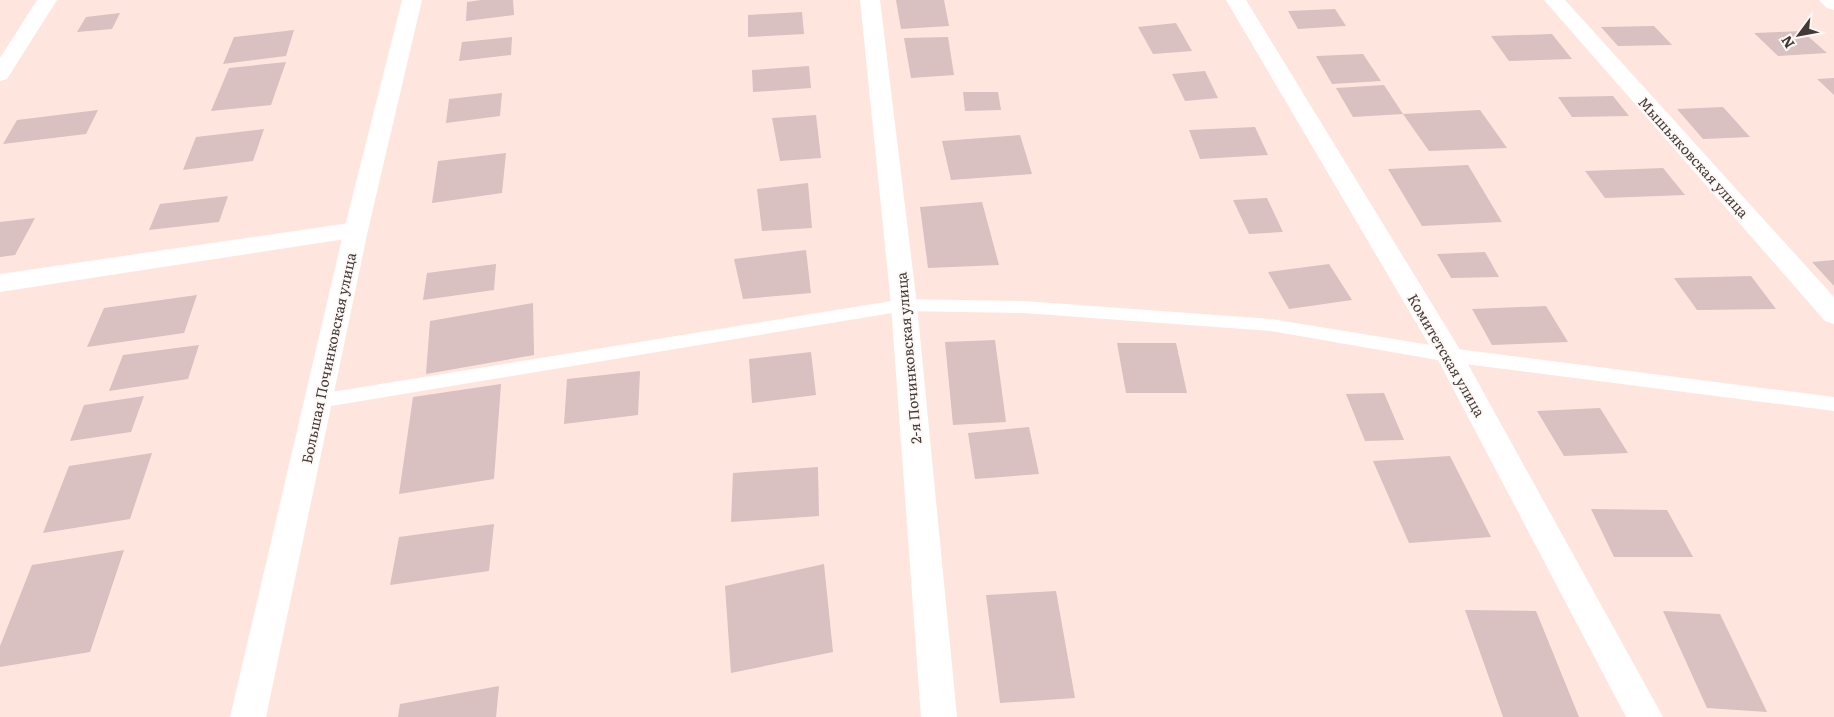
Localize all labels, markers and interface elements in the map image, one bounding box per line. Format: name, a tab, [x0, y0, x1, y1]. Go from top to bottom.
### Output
north arrow	[1774, 10, 1824, 60]
text: N	[1775, 32, 1799, 53]
street label: Мышьяковская улица	[1634, 92, 1754, 222]
street label: Большая Починковская улица	[296, 250, 360, 465]
street label: 2-я Починковская улица	[890, 271, 925, 445]
street label: Комитетская улица	[1404, 290, 1491, 421]

